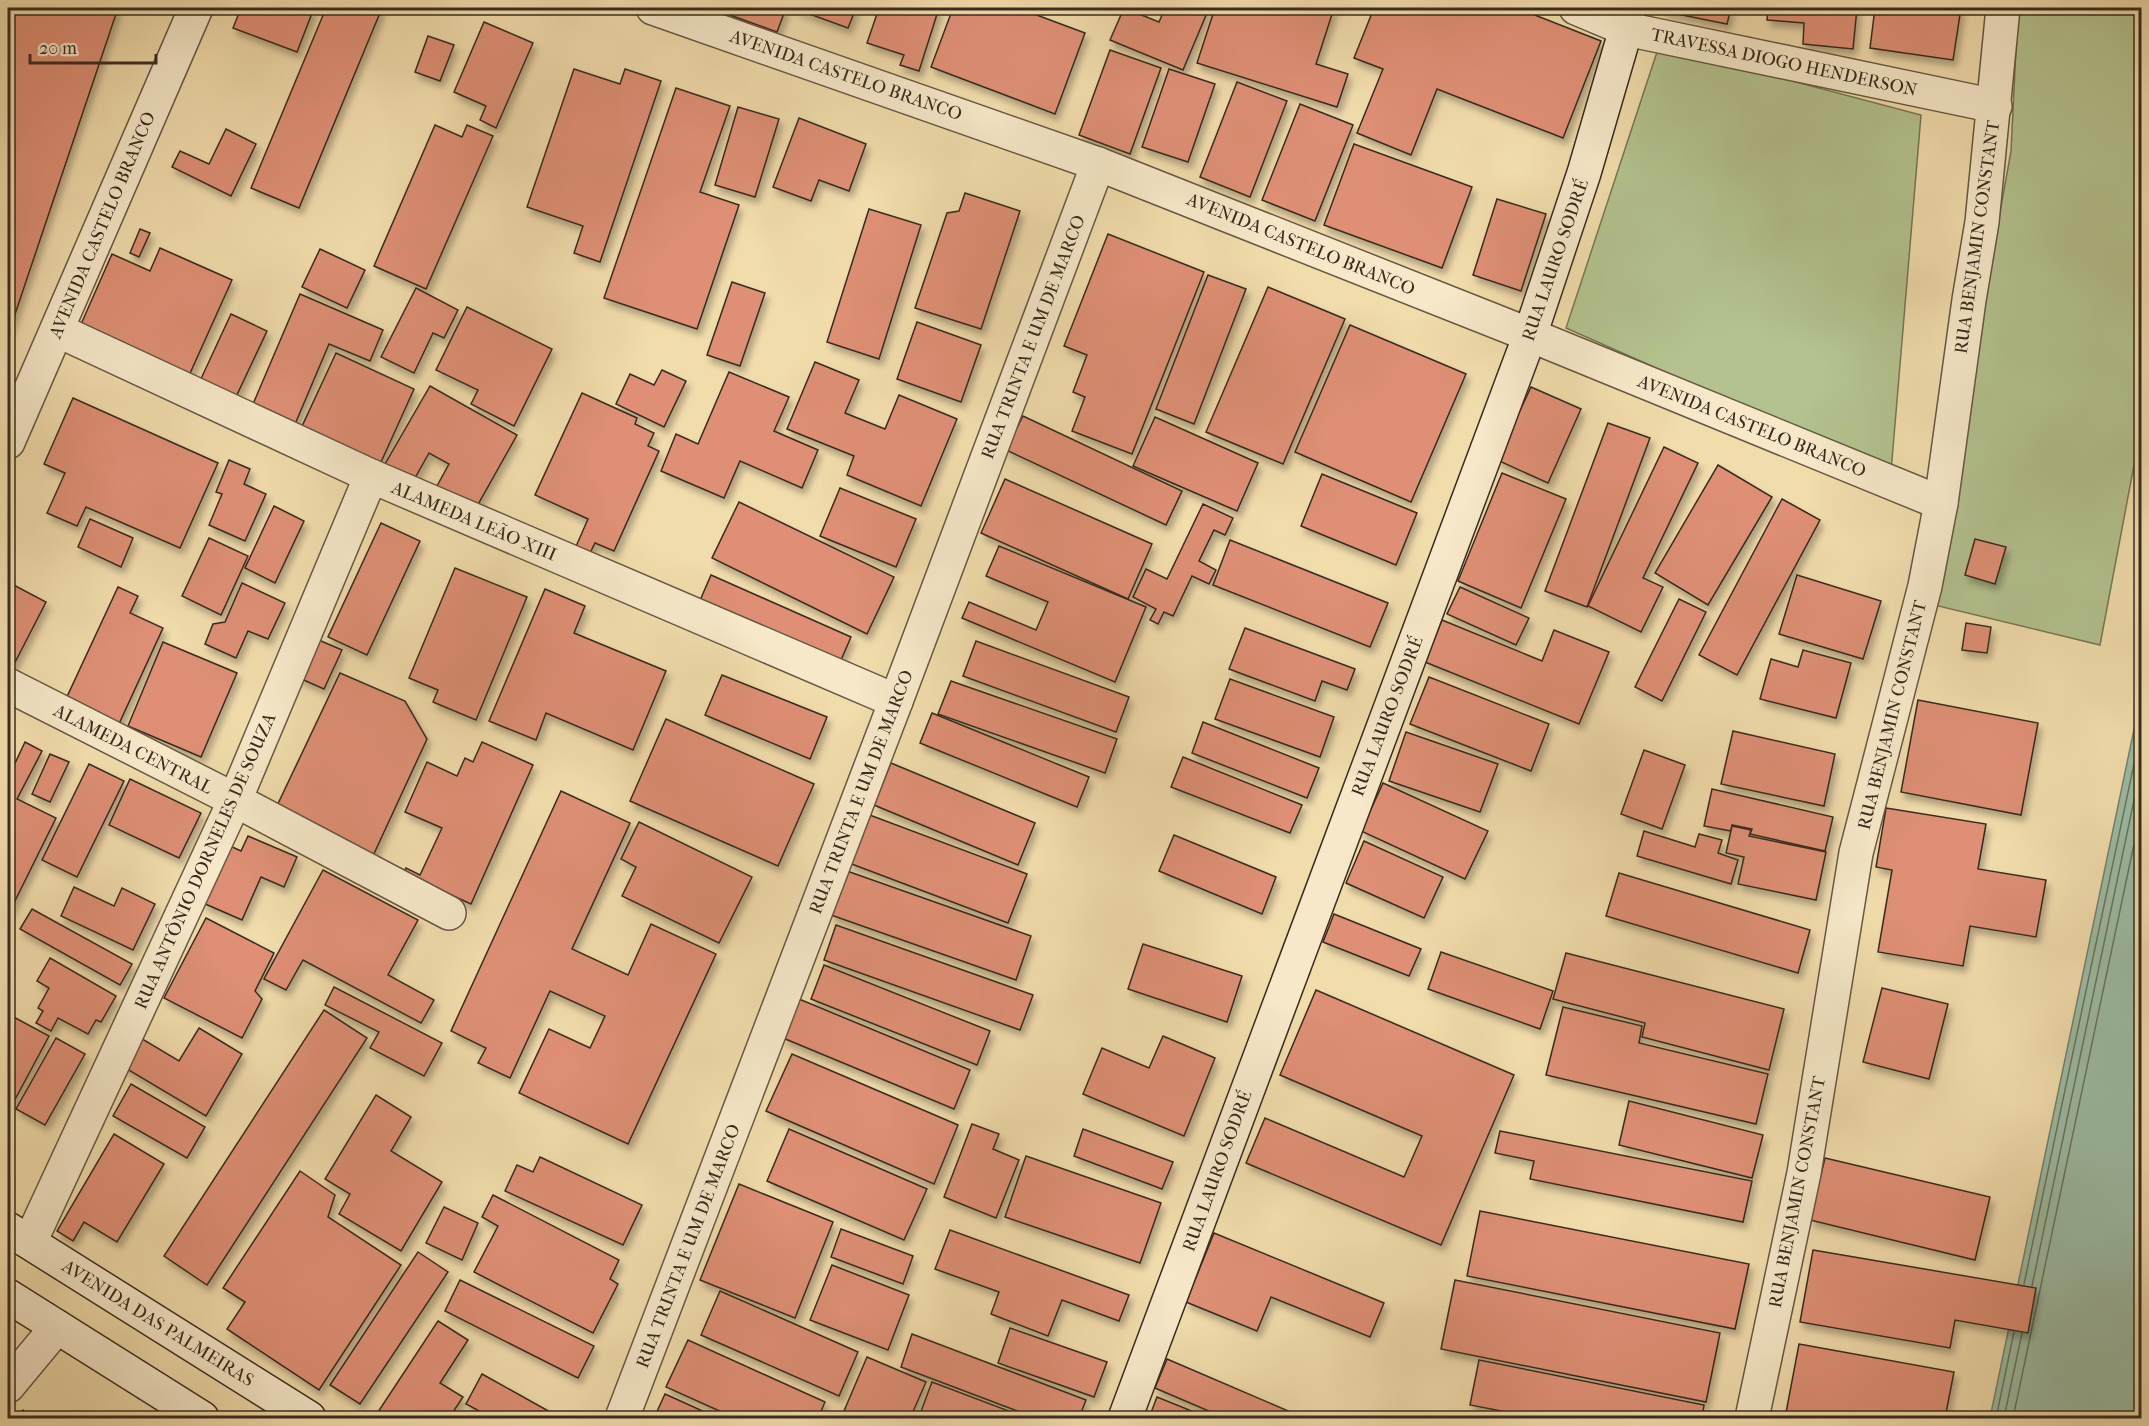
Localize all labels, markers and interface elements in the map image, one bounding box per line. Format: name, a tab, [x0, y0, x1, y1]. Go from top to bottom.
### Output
street label: TRAVESSA DIOGO HENDERSON	[1649, 24, 1919, 101]
street label: AVENIDA CASTELO BRANCO	[726, 25, 965, 125]
scale bar	[30, 27, 156, 65]
text: 20 m	[39, 38, 77, 59]
street label: AVENIDA CASTELO BRANCO	[45, 109, 160, 343]
street label: RUA BENJAMIN CONSTANT	[1951, 118, 2004, 355]
street label: RUA LAURO SODRÉ	[1517, 176, 1593, 344]
street label: AVENIDA CASTELO BRANCO	[1183, 189, 1418, 300]
street label: RUA TRINTA E UM DE MARCO	[977, 212, 1090, 462]
street label: AVENIDA CASTELO BRANCO	[1634, 371, 1869, 482]
street label: ALAMEDA LEÃO XIII	[387, 476, 560, 566]
street label: RUA BENJAMIN CONSTANT	[1854, 597, 1931, 832]
street label: RUA LAURO SODRÉ	[1346, 633, 1428, 799]
street label: RUA TRINTA E UM DE MARCO	[805, 667, 918, 917]
street label: ALAMEDA CENTRAL	[49, 700, 216, 799]
street label: RUA ANTÔNIO DORNELES DE SOUZA	[129, 709, 281, 1013]
street label: RUA BENJAMIN CONSTANT	[1765, 1074, 1830, 1310]
street label: RUA LAURO SODRÉ	[1178, 1087, 1256, 1255]
street label: RUA TRINTA E UM DE MARCO	[632, 1121, 745, 1371]
street label: AVENIDA DAS PALMEIRAS	[57, 1255, 257, 1391]

